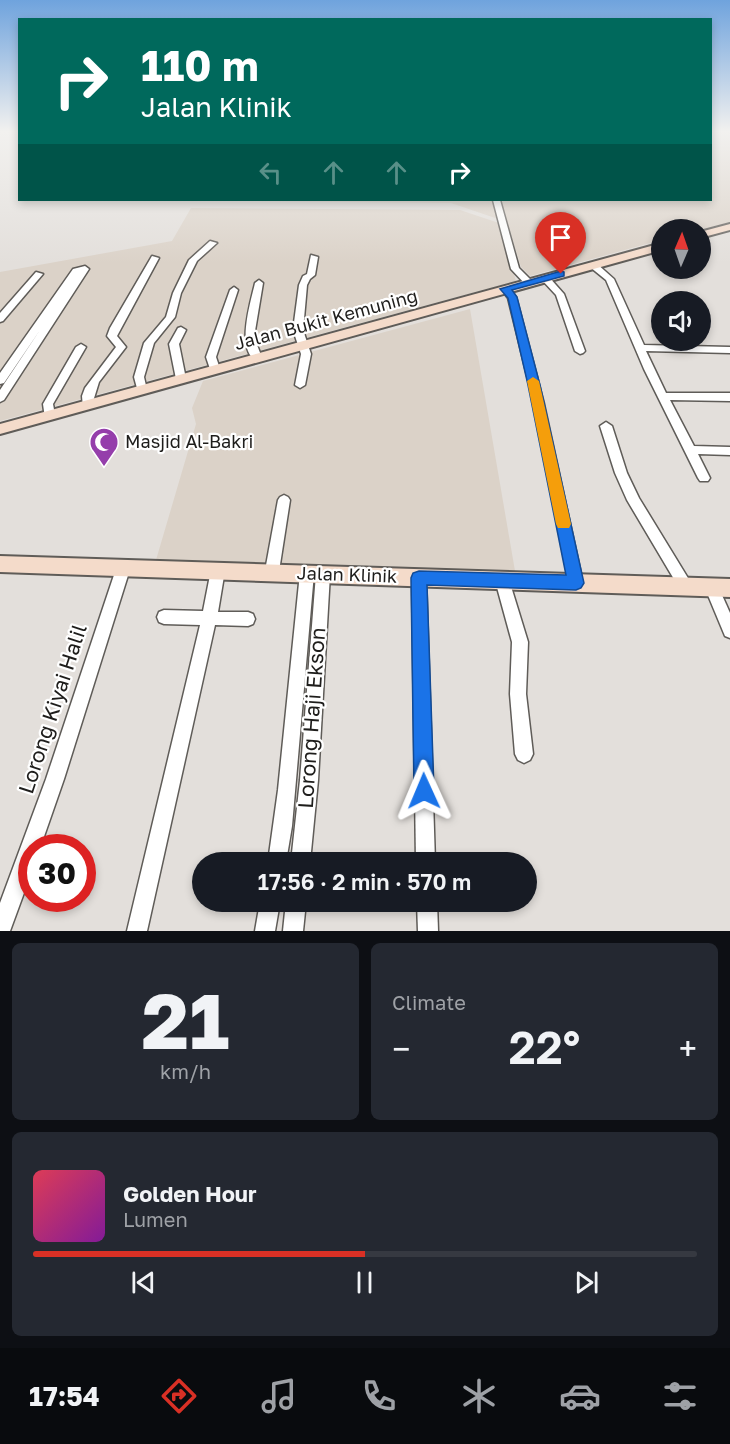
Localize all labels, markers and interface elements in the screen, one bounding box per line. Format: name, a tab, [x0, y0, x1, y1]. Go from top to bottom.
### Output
text: 110 m	[141, 40, 259, 90]
icon: right	[42, 42, 120, 120]
text: Jalan Klinik	[141, 91, 292, 123]
icon: left	[254, 156, 287, 189]
icon: ahead	[317, 156, 350, 189]
icon: ahead	[380, 156, 413, 189]
icon: right	[443, 156, 476, 189]
pin	[535, 212, 586, 274]
north arrow	[651, 219, 711, 279]
map controls	[651, 219, 711, 351]
icon: arrive	[544, 221, 577, 254]
street label: Jalan Bukit Kemuning	[232, 284, 420, 354]
button: sound	[651, 291, 711, 351]
mosque icon: Masjid Al-Bakri	[88, 426, 120, 468]
place label: Masjid Al-Bakri	[125, 430, 253, 452]
street label: Jalan Klinik	[296, 561, 398, 587]
street label: Lorong Kiyai Halil	[12, 621, 92, 797]
street label: Lorong Haji Ekson	[292, 626, 330, 809]
position arrow	[392, 759, 456, 823]
speed limit sign: 30	[18, 834, 96, 912]
text: 17:56 · 2 min · 570 m	[258, 868, 471, 895]
text: 21	[142, 973, 229, 1066]
text: Climate	[392, 990, 466, 1014]
text: 22°	[509, 1020, 580, 1074]
text: −	[392, 1029, 410, 1068]
text: +	[679, 1029, 697, 1068]
text: km/h	[160, 1059, 211, 1083]
text: Golden Hour	[123, 1180, 257, 1207]
text: Lumen	[123, 1207, 188, 1231]
icon: previous	[127, 1266, 160, 1299]
icon: pause	[348, 1266, 381, 1299]
icon: next	[570, 1266, 603, 1299]
icon: directions	[158, 1375, 200, 1417]
icon: music	[258, 1375, 300, 1417]
icon: phone	[358, 1375, 400, 1417]
icon: climate	[458, 1375, 500, 1417]
icon: car	[559, 1375, 601, 1417]
icon: filters	[659, 1375, 701, 1417]
text: 17:54	[29, 1380, 100, 1412]

